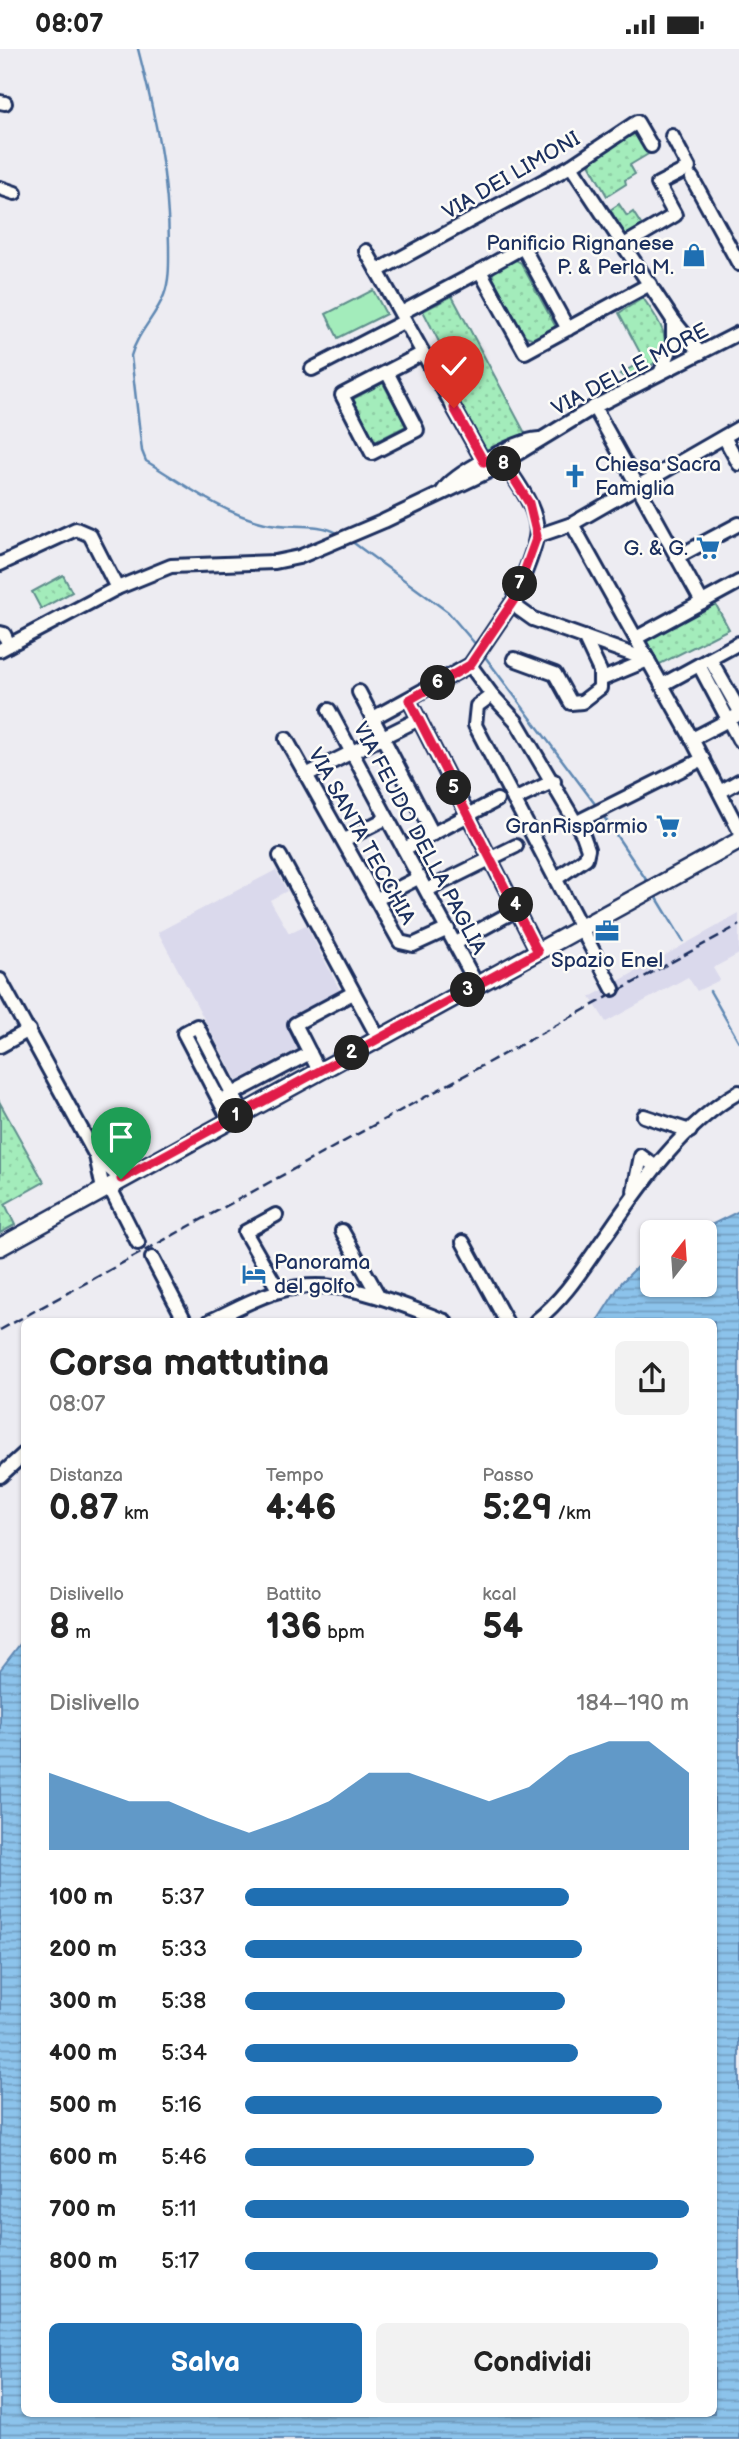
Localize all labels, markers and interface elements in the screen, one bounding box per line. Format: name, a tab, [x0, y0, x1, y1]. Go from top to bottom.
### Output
text: 08:07	[35, 9, 104, 40]
street label: VIA DEI LIMONI	[438, 126, 584, 225]
place label: Panificio Rignanese P. & Perla M.	[486, 231, 674, 280]
shop icon: Panificio Rignanese P. & Perla M.	[680, 241, 708, 269]
street label: VIA DELLE MORE	[548, 318, 713, 421]
pin	[424, 336, 484, 408]
icon: check	[435, 347, 473, 385]
pin: 8	[486, 447, 522, 481]
text: 8	[498, 452, 509, 475]
place label: Chiesa Sacra Famiglia	[595, 452, 721, 501]
church icon: Chiesa Sacra Famiglia	[561, 462, 589, 490]
supermarket icon: G. & G.	[694, 534, 722, 562]
place label: G. & G.	[623, 536, 688, 561]
pin: 7	[503, 567, 538, 601]
text: 7	[514, 572, 525, 595]
pin: 6	[420, 665, 456, 701]
text: 6	[432, 671, 443, 694]
street label: VIA FEUDO DELLA PAGLIA	[348, 718, 492, 959]
street label: VIA SANTA TECCHIA	[303, 744, 421, 929]
pin: 5	[436, 771, 472, 805]
text: 5	[448, 776, 459, 799]
supermarket icon: GranRisparmio	[654, 812, 682, 840]
place label: GranRisparmio	[505, 814, 648, 839]
pin: 4	[498, 887, 534, 923]
text: 4	[510, 893, 521, 916]
office icon: Spazio Enel	[593, 917, 621, 945]
place label: Spazio Enel	[551, 948, 663, 973]
pin: 3	[450, 972, 486, 1007]
text: 3	[462, 978, 473, 1001]
pin: 2	[334, 1035, 370, 1070]
text: 2	[346, 1041, 357, 1064]
pin: 1	[218, 1099, 254, 1133]
text: 1	[232, 1104, 240, 1127]
pin	[91, 1107, 151, 1179]
icon: arrive	[102, 1118, 140, 1156]
north arrow	[640, 1220, 718, 1297]
map controls	[640, 1220, 717, 1297]
place label: Panorama del golfo	[274, 1250, 370, 1299]
hotel icon: Panorama del golfo	[240, 1260, 268, 1288]
text: Corsa mattutina	[49, 1341, 330, 1386]
button: share	[615, 1341, 689, 1415]
text: 08:07	[49, 1390, 105, 1418]
text: Distanza	[49, 1464, 123, 1487]
text: Tempo	[266, 1464, 324, 1487]
text: Passo	[482, 1464, 534, 1487]
text: 0.87	[49, 1487, 119, 1530]
text: 4:46	[266, 1487, 337, 1530]
text: 5:29	[482, 1487, 552, 1530]
text: km	[119, 1502, 149, 1525]
text: /km	[552, 1502, 591, 1525]
text: Dislivello	[49, 1583, 124, 1606]
text: Battito	[266, 1583, 322, 1606]
text: kcal	[482, 1583, 516, 1606]
text: 8	[49, 1606, 70, 1649]
text: 136	[266, 1606, 322, 1649]
text: 54	[482, 1606, 523, 1649]
text: m	[70, 1621, 91, 1644]
text: bpm	[322, 1621, 365, 1644]
text: Dislivello	[49, 1689, 140, 1717]
text: 184–190 m	[577, 1689, 689, 1717]
text: 100 m	[49, 1883, 113, 1911]
text: 5:37	[161, 1883, 204, 1911]
text: 200 m	[49, 1935, 117, 1963]
text: 5:33	[161, 1935, 207, 1963]
text: 300 m	[49, 1987, 117, 2015]
text: 5:38	[161, 1987, 206, 2015]
text: 400 m	[49, 2039, 117, 2067]
text: 5:34	[161, 2039, 207, 2067]
text: 500 m	[49, 2091, 117, 2119]
text: 5:16	[161, 2091, 202, 2119]
text: 600 m	[49, 2143, 117, 2171]
text: 5:46	[161, 2143, 207, 2171]
text: 700 m	[49, 2195, 116, 2223]
text: 5:11	[161, 2195, 197, 2223]
text: 800 m	[49, 2247, 117, 2275]
text: 5:17	[161, 2247, 199, 2275]
button: Salva	[49, 2323, 362, 2403]
button: Condividi	[376, 2323, 689, 2403]

